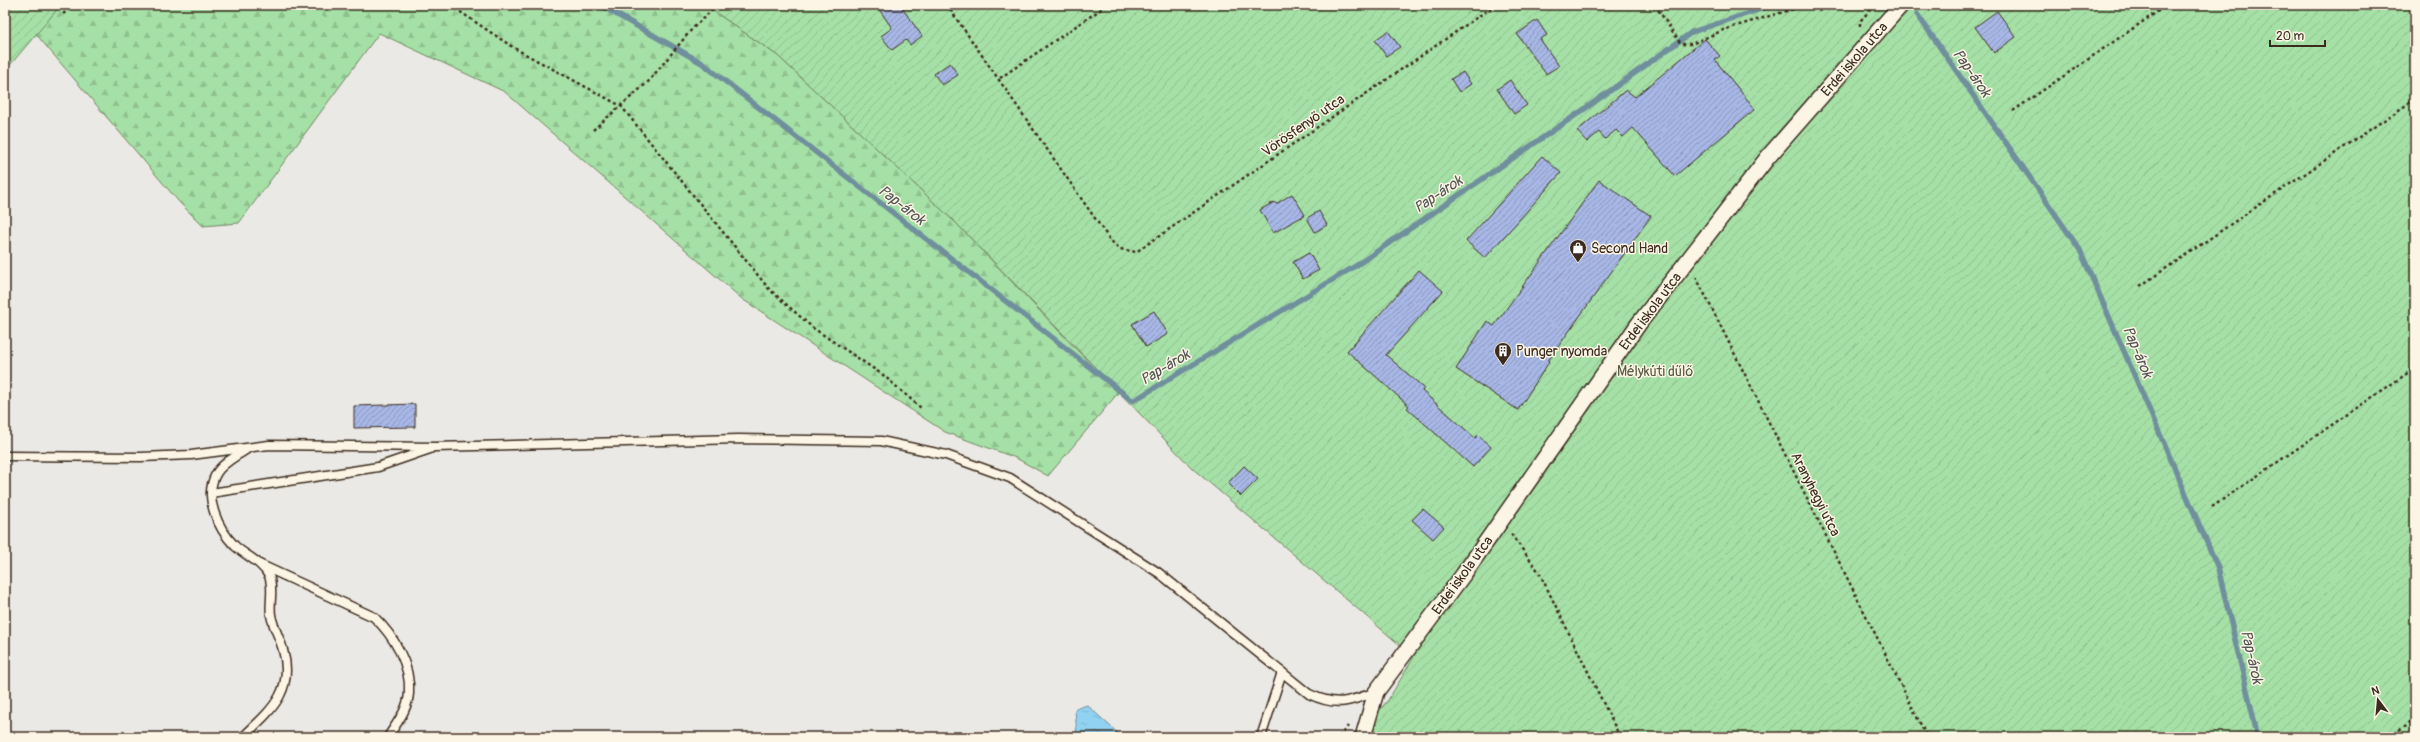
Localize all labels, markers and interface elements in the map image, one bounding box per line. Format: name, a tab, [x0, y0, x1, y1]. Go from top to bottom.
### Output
street label: Erdei iskola utca	[1818, 19, 1891, 100]
scale bar	[2270, 22, 2325, 48]
text: 20 m	[2276, 29, 2305, 44]
water label: Pap-árok	[1948, 46, 1996, 102]
street label: Vörösfenyő utca	[1259, 91, 1348, 160]
water label: Pap-árok	[1410, 170, 1468, 218]
water label: Pap-árok	[874, 181, 930, 231]
shop icon: Second Hand	[1568, 238, 1588, 263]
place label: Second Hand	[1591, 240, 1668, 257]
street label: Erdei iskola utca	[1616, 269, 1685, 353]
water label: Pap-árok	[2118, 323, 2158, 383]
building icon: Punger nyomda	[1493, 341, 1513, 366]
place label: Punger nyomda	[1516, 343, 1607, 360]
water label: Pap-árok	[1137, 344, 1195, 390]
park label: Mélykúti dűlő	[1617, 363, 1693, 380]
street label: Aranyhegyi utca	[1787, 449, 1844, 539]
street label: Erdei iskola utca	[1428, 533, 1497, 618]
water label: Pap-árok	[2236, 628, 2267, 687]
north arrow	[2358, 680, 2398, 720]
text: N	[2370, 683, 2381, 698]

